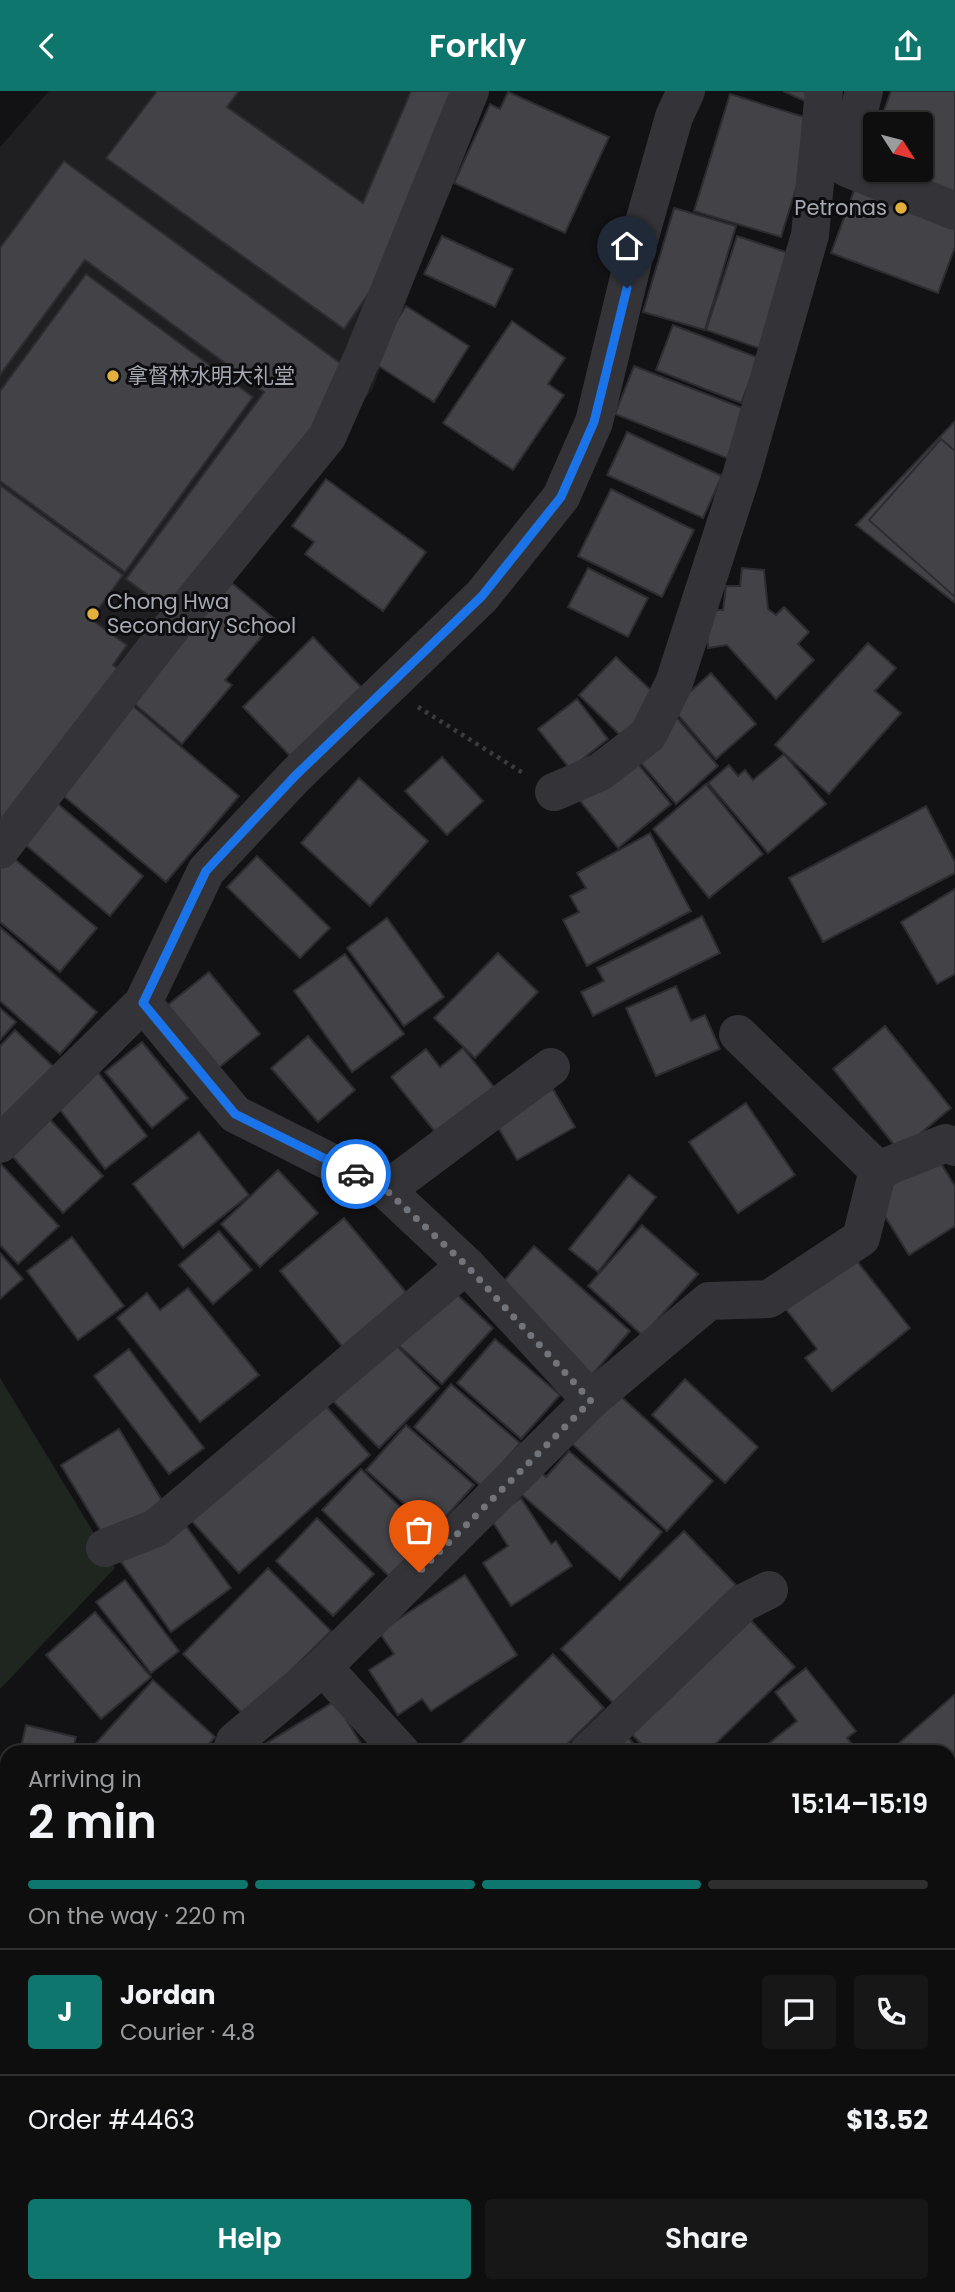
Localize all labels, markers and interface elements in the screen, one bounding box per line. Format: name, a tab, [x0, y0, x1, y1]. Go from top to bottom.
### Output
text: Forkly	[429, 23, 526, 68]
icon: back	[28, 27, 66, 65]
icon: share	[889, 27, 927, 65]
north arrow	[863, 112, 933, 182]
map controls	[863, 112, 933, 182]
place label: Petronas	[794, 193, 887, 222]
marker: Petronas	[893, 200, 909, 216]
pin	[597, 216, 657, 288]
icon: home	[608, 227, 646, 265]
place label: 拿督林水明大礼堂	[127, 361, 295, 390]
marker: 拿督林水明大礼堂	[105, 368, 121, 384]
place label: Chong Hwa Secondary School	[107, 587, 296, 640]
marker: Chong Hwa Secondary School	[85, 606, 101, 622]
courier	[321, 1139, 391, 1209]
icon: car	[337, 1155, 375, 1193]
pin	[389, 1500, 449, 1572]
icon: bag	[400, 1511, 438, 1549]
text: Arriving in	[28, 1763, 142, 1795]
text: 15:14–15:19	[791, 1786, 928, 1822]
text: 2 min	[28, 1790, 157, 1854]
text: On the way · 220 m	[28, 1900, 246, 1932]
button: chat	[762, 1975, 836, 2049]
button: phone	[854, 1975, 928, 2049]
text: Jordan	[120, 1977, 216, 2013]
text: J	[57, 1994, 73, 2030]
text: Courier · 4.8	[120, 2016, 255, 2048]
text: Order #4463	[28, 2102, 195, 2138]
text: $13.52	[846, 2102, 928, 2138]
button: Help	[28, 2199, 471, 2279]
button: Share	[485, 2199, 928, 2279]

